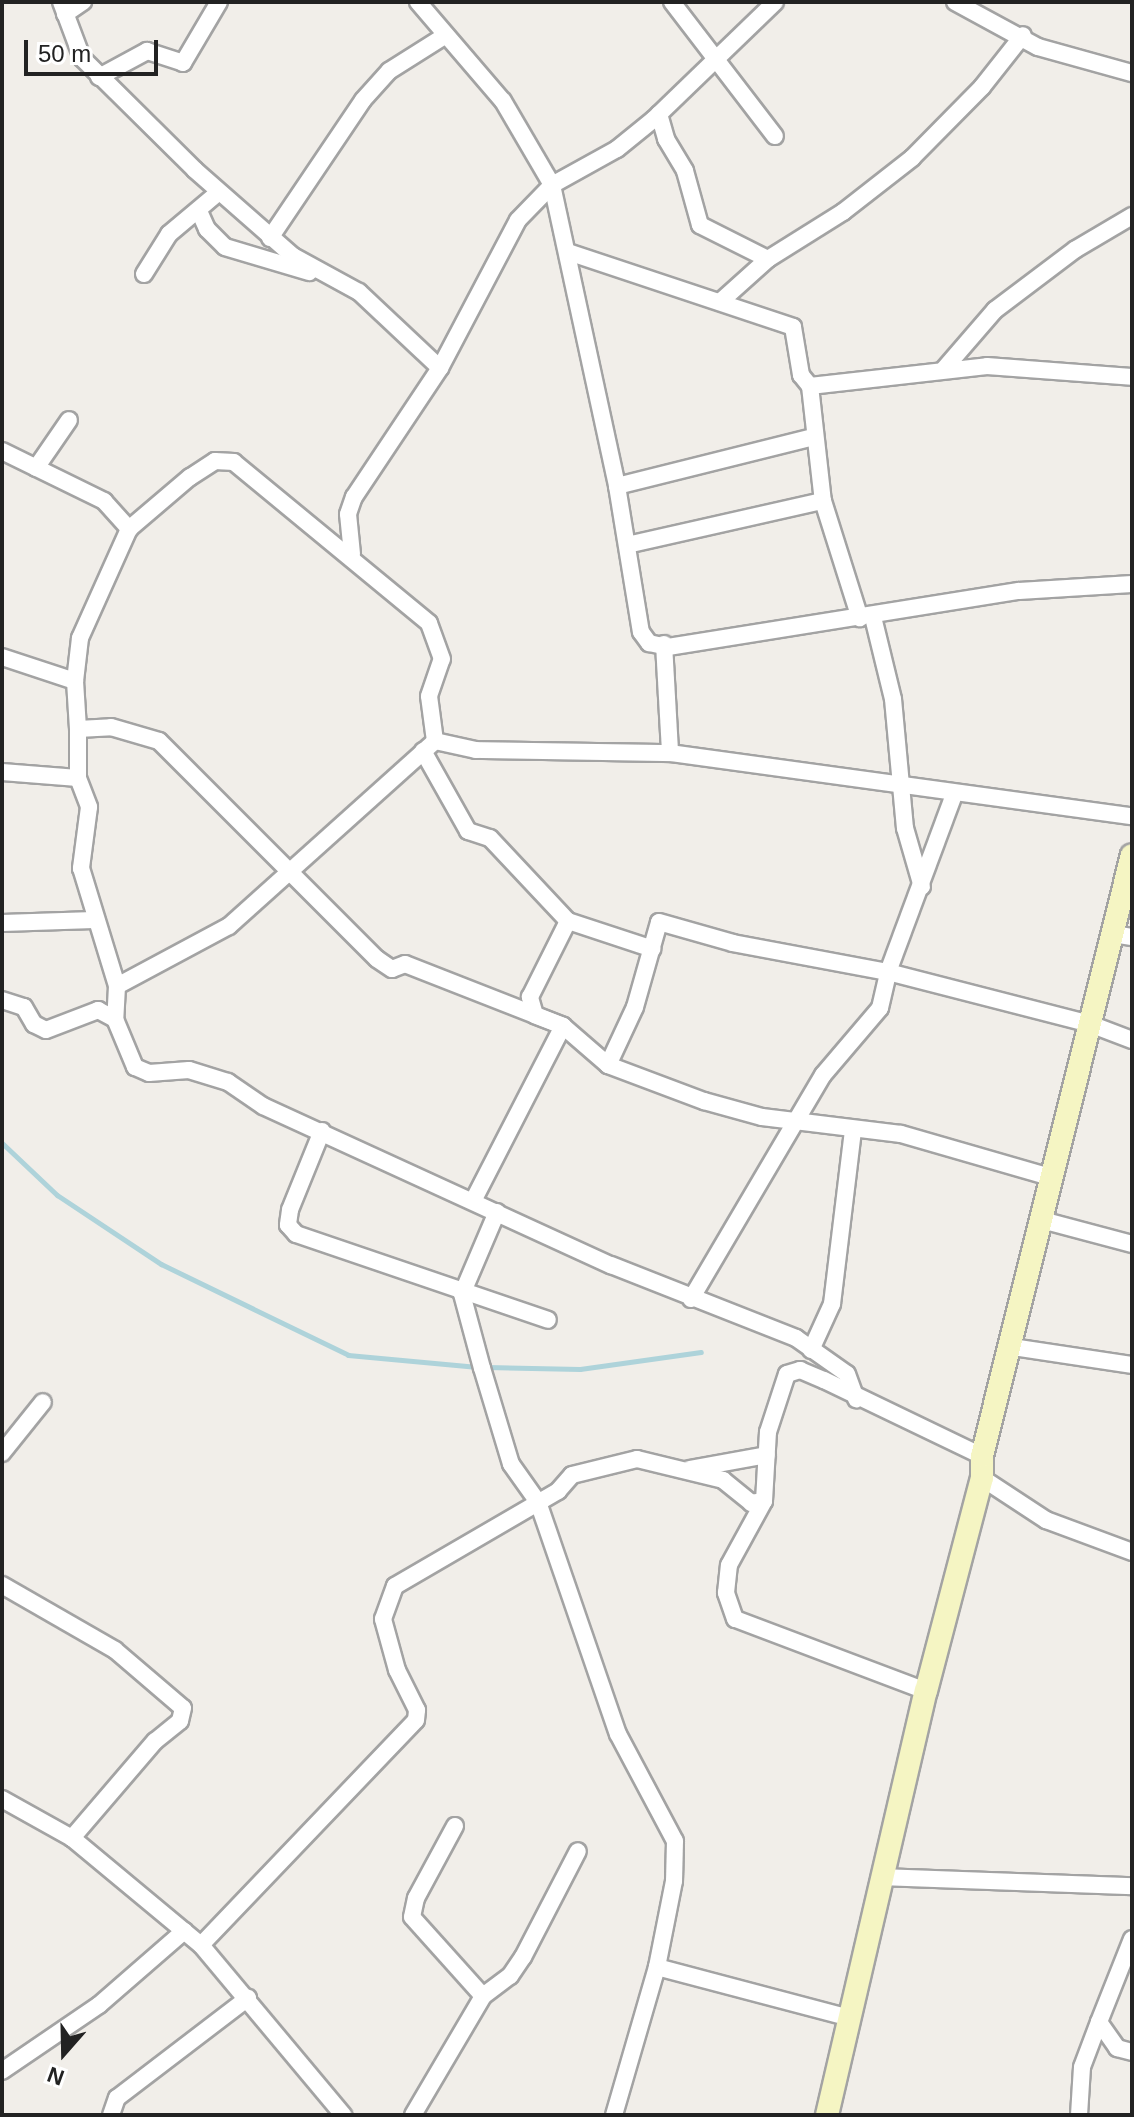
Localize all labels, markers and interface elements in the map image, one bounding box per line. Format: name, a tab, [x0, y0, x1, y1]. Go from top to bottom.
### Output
scale bar	[28, 24, 162, 74]
text: 50 m	[38, 40, 91, 67]
north arrow	[24, 2013, 104, 2093]
text: N	[44, 2062, 67, 2090]

